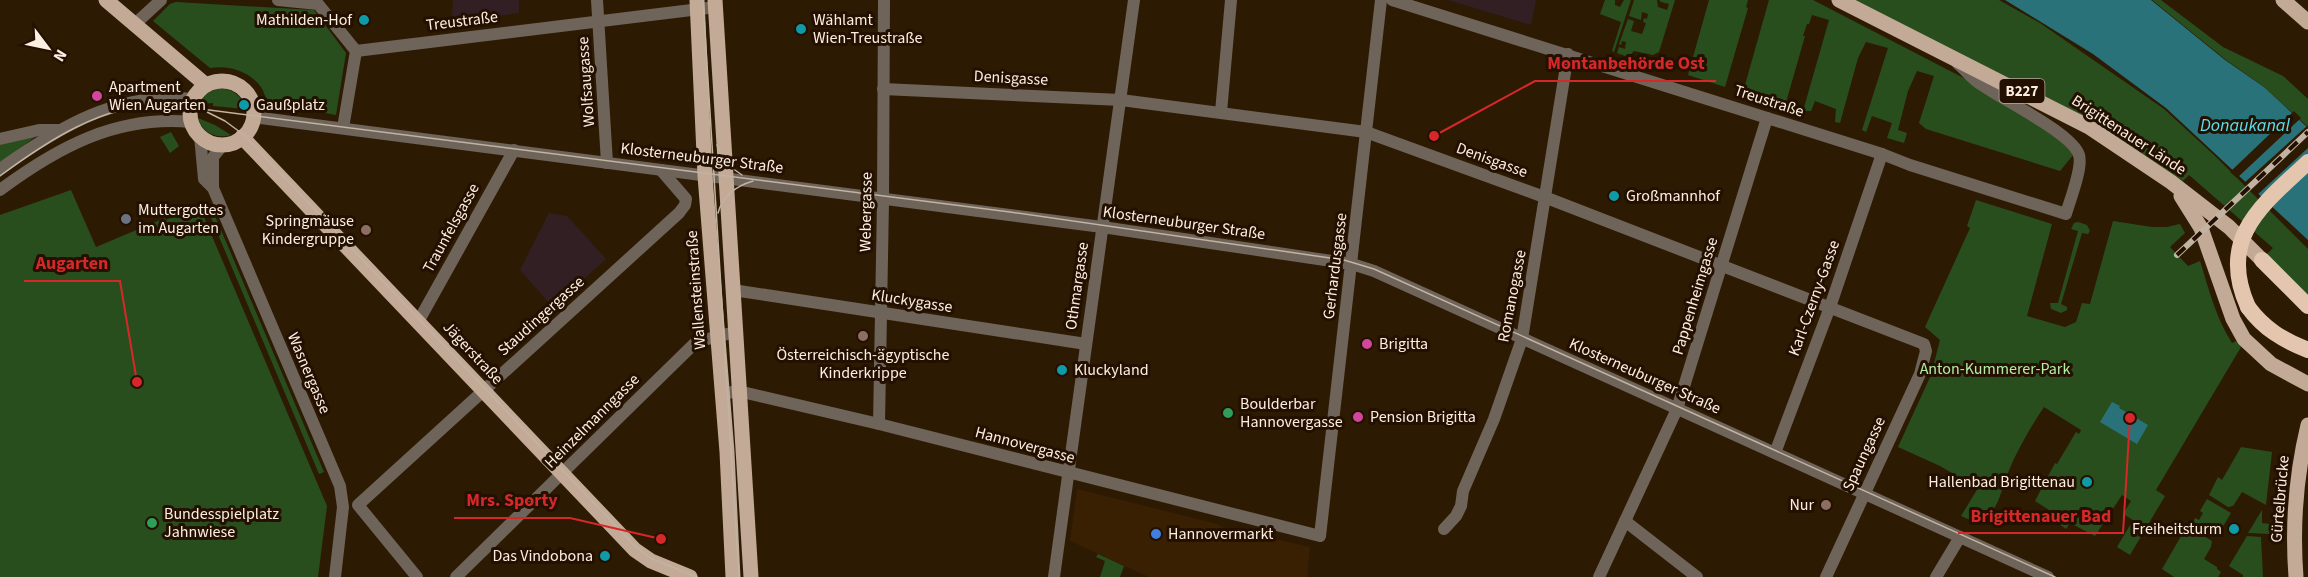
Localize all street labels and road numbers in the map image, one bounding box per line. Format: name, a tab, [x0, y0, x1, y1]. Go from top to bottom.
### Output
street label: Treustraße	[425, 6, 499, 36]
street label: Wolfsaugasse	[572, 36, 600, 128]
street label: Denisgasse	[973, 65, 1049, 91]
street label: Treustraße	[1731, 79, 1807, 123]
road number: B227	[2000, 79, 2044, 103]
street label: Brigittenauer Lände	[2067, 90, 2191, 180]
street label: Klosterneuburger Straße	[619, 137, 785, 179]
street label: Denisgasse	[1453, 137, 1531, 183]
street label: Webergasse	[854, 172, 878, 252]
street label: Traunfelsgasse	[417, 179, 485, 277]
street label: Klosterneuburger Straße	[1101, 201, 1267, 245]
street label: Gerhardusgasse	[1318, 211, 1352, 320]
street label: Wallensteinstraße	[681, 230, 711, 350]
street label: Pappenheimgasse	[1667, 234, 1723, 358]
street label: Karl-Czerny-Gasse	[1783, 237, 1845, 359]
street label: Othmargasse	[1060, 241, 1094, 331]
street label: Romanogasse	[1492, 248, 1532, 344]
street label: Staudingergasse	[493, 271, 589, 361]
street label: Kluckygasse	[870, 284, 954, 318]
street label: Jägerstraße	[438, 317, 508, 390]
street label: Wasnergasse	[282, 329, 336, 417]
street label: Klosterneuburger Straße	[1566, 333, 1724, 419]
street label: Heinzelmanngasse	[540, 369, 644, 473]
street label: Spaungasse	[1837, 413, 1891, 495]
street label: Hannovergasse	[973, 421, 1077, 469]
street label: Gürtelbrücke	[2265, 455, 2295, 543]

